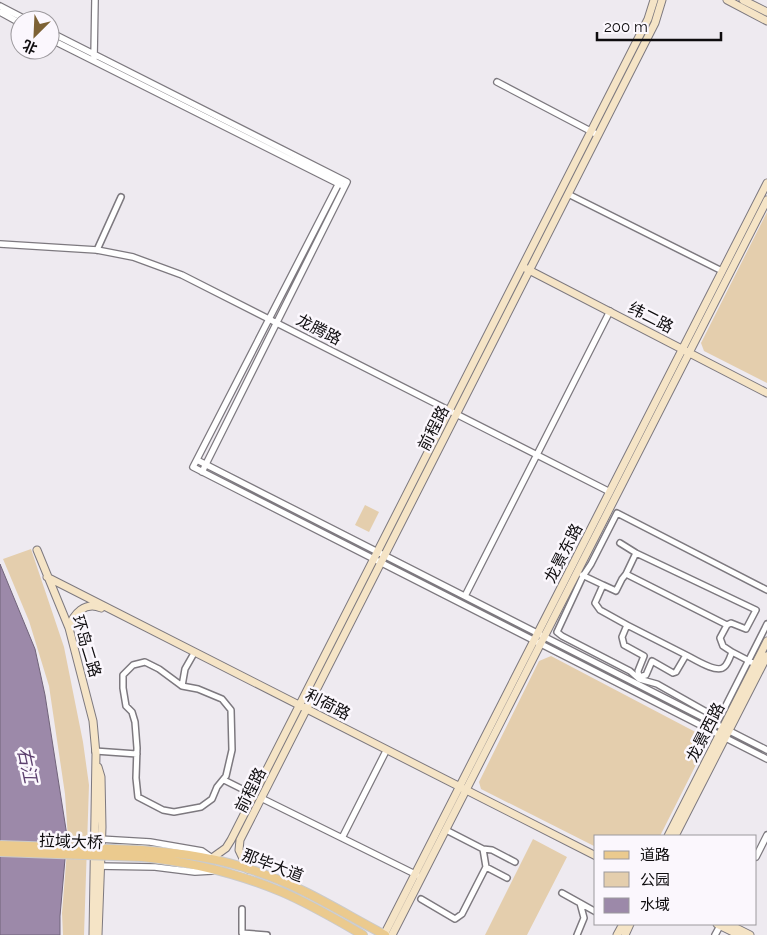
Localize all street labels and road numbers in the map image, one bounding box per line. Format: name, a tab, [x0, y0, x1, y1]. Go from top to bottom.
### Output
street label: 纬二路	[625, 298, 676, 337]
street label: 龙腾路	[293, 310, 344, 349]
street label: 前程路	[414, 403, 453, 454]
street label: 龙景东路	[540, 520, 586, 586]
street label: 环岛二路	[68, 613, 105, 680]
street label: 利荷路	[302, 685, 353, 724]
street label: 龙景西路	[682, 699, 728, 765]
street label: 前程路	[231, 765, 270, 816]
street label: 拉域大桥	[39, 831, 103, 852]
street label: 那毕大道	[240, 845, 306, 886]

